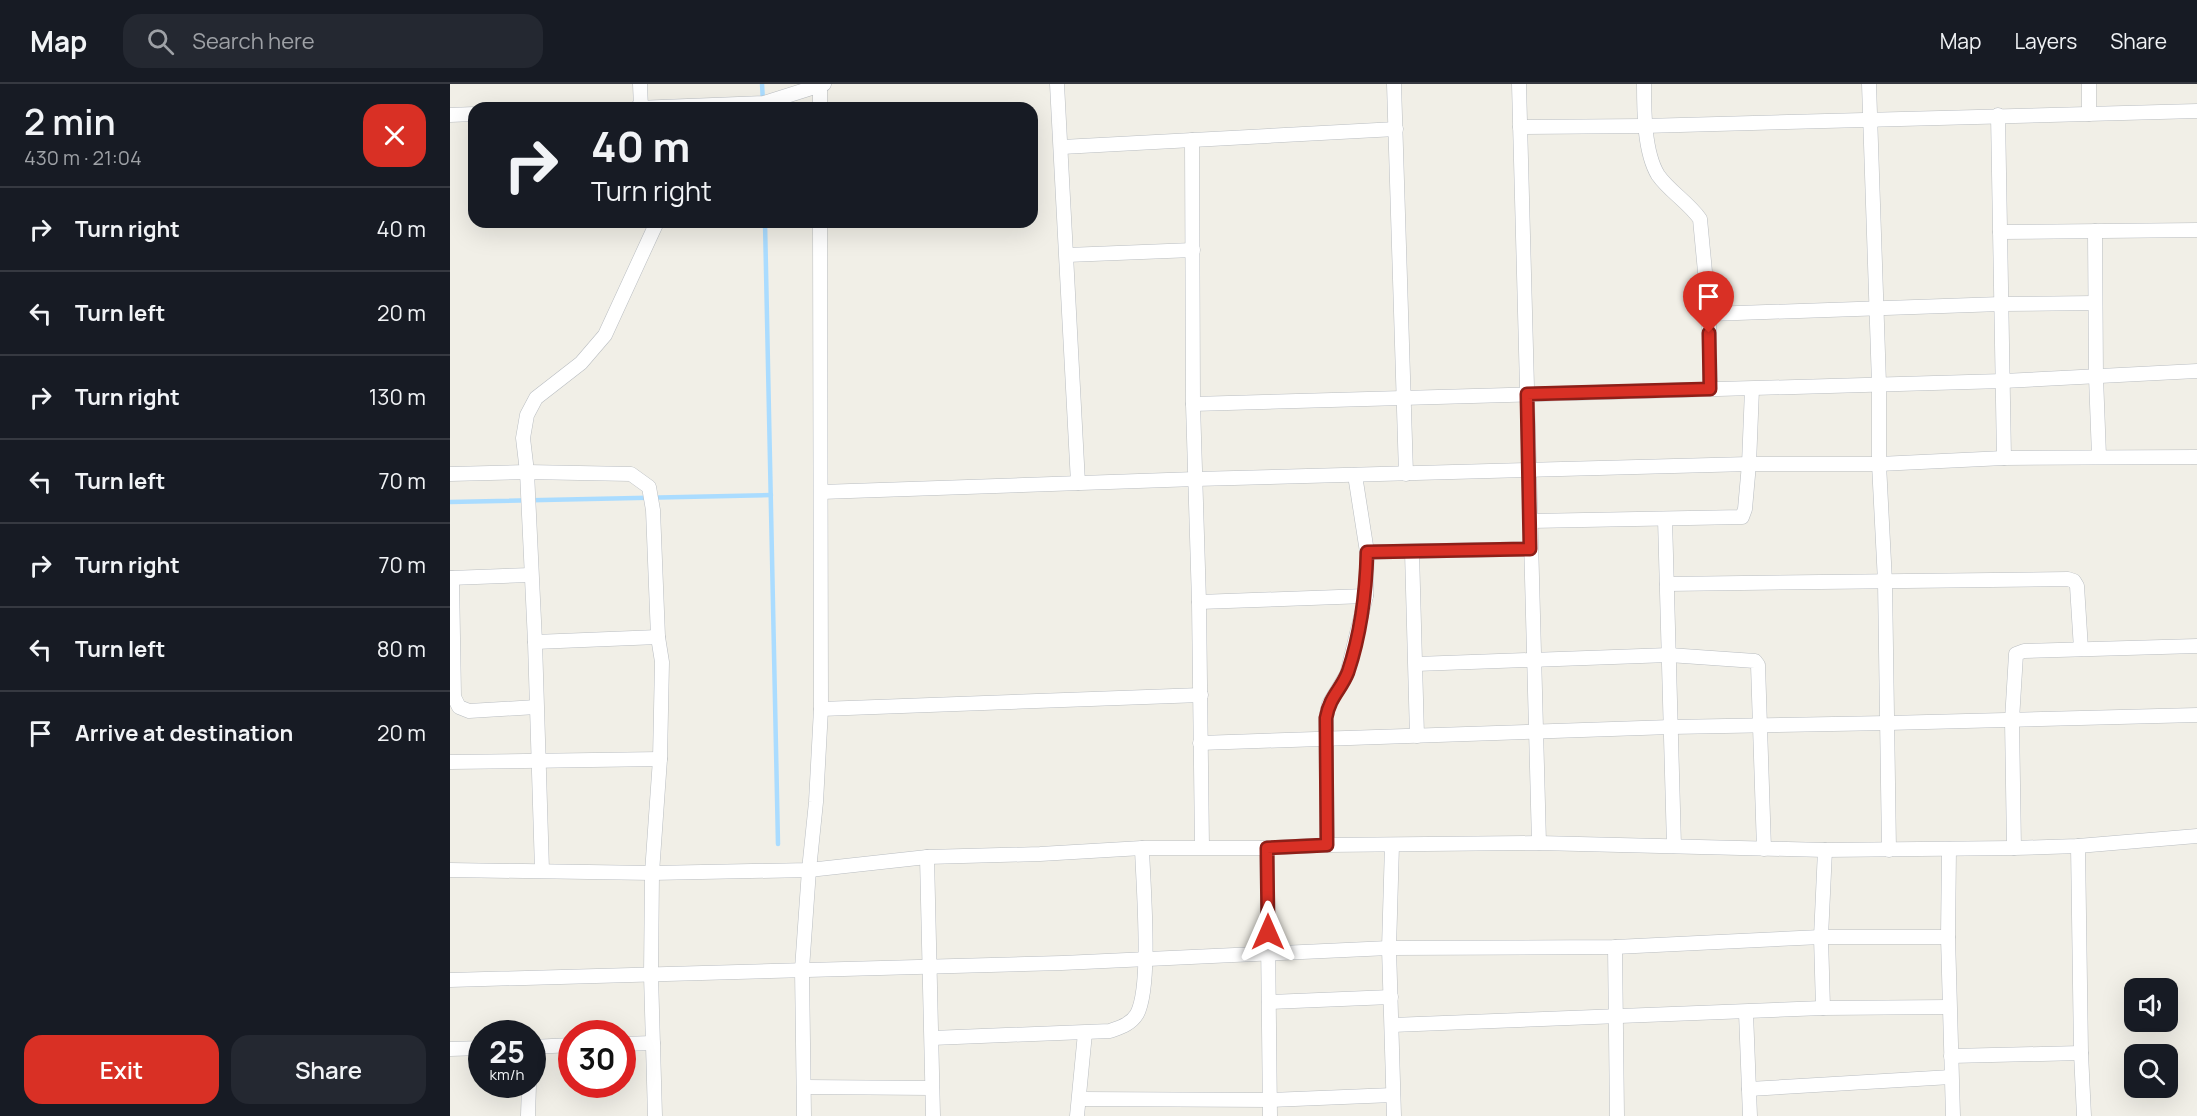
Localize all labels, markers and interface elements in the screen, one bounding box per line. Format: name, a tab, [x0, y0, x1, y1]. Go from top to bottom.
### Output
search box	[123, 14, 543, 68]
text: Map	[30, 22, 87, 60]
icon: search	[144, 25, 177, 58]
text: Search here	[192, 26, 315, 56]
text: Map	[1940, 27, 1981, 55]
text: Layers	[2014, 27, 2077, 55]
text: Share	[2110, 27, 2167, 55]
text: 2 min	[24, 97, 116, 146]
button: close	[363, 104, 426, 167]
text: 40 m	[591, 117, 690, 175]
icon: right	[492, 126, 570, 204]
text: 430 m · 21:04	[24, 144, 142, 171]
text: Turn right	[591, 172, 712, 209]
icon: right	[24, 213, 57, 246]
text: Turn right	[75, 214, 180, 244]
text: 40 m	[377, 214, 426, 244]
pin	[1683, 271, 1734, 333]
icon: arrive	[1692, 280, 1725, 313]
icon: left	[24, 297, 57, 330]
text: Turn left	[75, 298, 165, 328]
text: 20 m	[377, 298, 426, 328]
icon: right	[24, 381, 57, 414]
text: Turn right	[75, 382, 180, 412]
text: 130 m	[369, 382, 426, 412]
icon: left	[24, 465, 57, 498]
text: Turn left	[75, 466, 165, 496]
text: 70 m	[378, 466, 426, 496]
icon: right	[24, 549, 57, 582]
text: Turn right	[75, 550, 180, 580]
text: 70 m	[378, 550, 426, 580]
icon: left	[24, 633, 57, 666]
text: Turn left	[75, 634, 165, 664]
text: 80 m	[377, 634, 426, 664]
icon: arrive	[24, 717, 57, 750]
text: Arrive at destination	[75, 718, 293, 748]
text: 20 m	[377, 718, 426, 748]
position arrow	[1236, 900, 1300, 964]
map controls	[2124, 978, 2178, 1098]
button: sound	[2124, 978, 2178, 1032]
speed limit sign: 30	[558, 1020, 636, 1098]
text: 25	[489, 1031, 525, 1072]
button: Exit	[24, 1035, 219, 1104]
button: Share	[231, 1035, 426, 1104]
button: search	[2124, 1044, 2178, 1098]
text: km/h	[490, 1064, 524, 1085]

